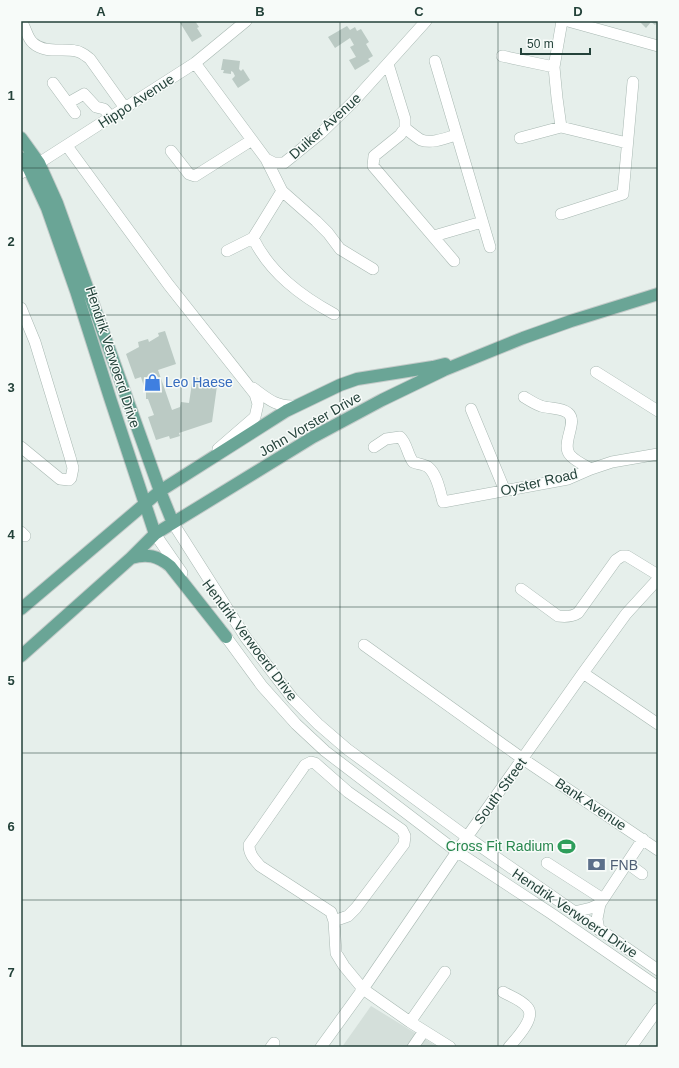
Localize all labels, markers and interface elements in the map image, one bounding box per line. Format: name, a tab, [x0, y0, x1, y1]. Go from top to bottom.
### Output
text: A	[96, 4, 106, 19]
text: B	[255, 4, 265, 19]
text: C	[414, 4, 424, 19]
text: D	[573, 4, 583, 19]
scale bar	[521, 30, 590, 56]
text: 50 m	[527, 37, 554, 51]
street label: Hippo Avenue	[95, 71, 177, 131]
text: 1	[7, 88, 15, 103]
street label: Duiker Avenue	[286, 90, 364, 162]
text: 2	[7, 234, 15, 249]
street label: Hendrik Verwoerd Drive	[83, 284, 144, 430]
shop icon: Leo Haese	[142, 372, 162, 392]
place label: Leo Haese	[165, 374, 233, 390]
text: 3	[7, 380, 15, 395]
street label: John Vorster Drive	[256, 388, 364, 460]
street label: Oyster Road	[499, 465, 579, 499]
text: 4	[7, 527, 15, 542]
street label: Hendrik Verwoerd Drive	[199, 576, 301, 704]
text: 5	[7, 673, 15, 688]
street label: South Street	[471, 755, 529, 827]
street label: Bank Avenue	[552, 774, 630, 834]
text: 6	[7, 819, 15, 834]
sports icon: Cross Fit Radium	[557, 836, 577, 856]
place label: Cross Fit Radium	[446, 838, 554, 854]
bank icon: FNB	[587, 855, 607, 875]
place label: FNB	[610, 857, 638, 873]
street label: Hendrik Verwoerd Drive	[509, 865, 641, 961]
text: 7	[7, 965, 15, 980]

